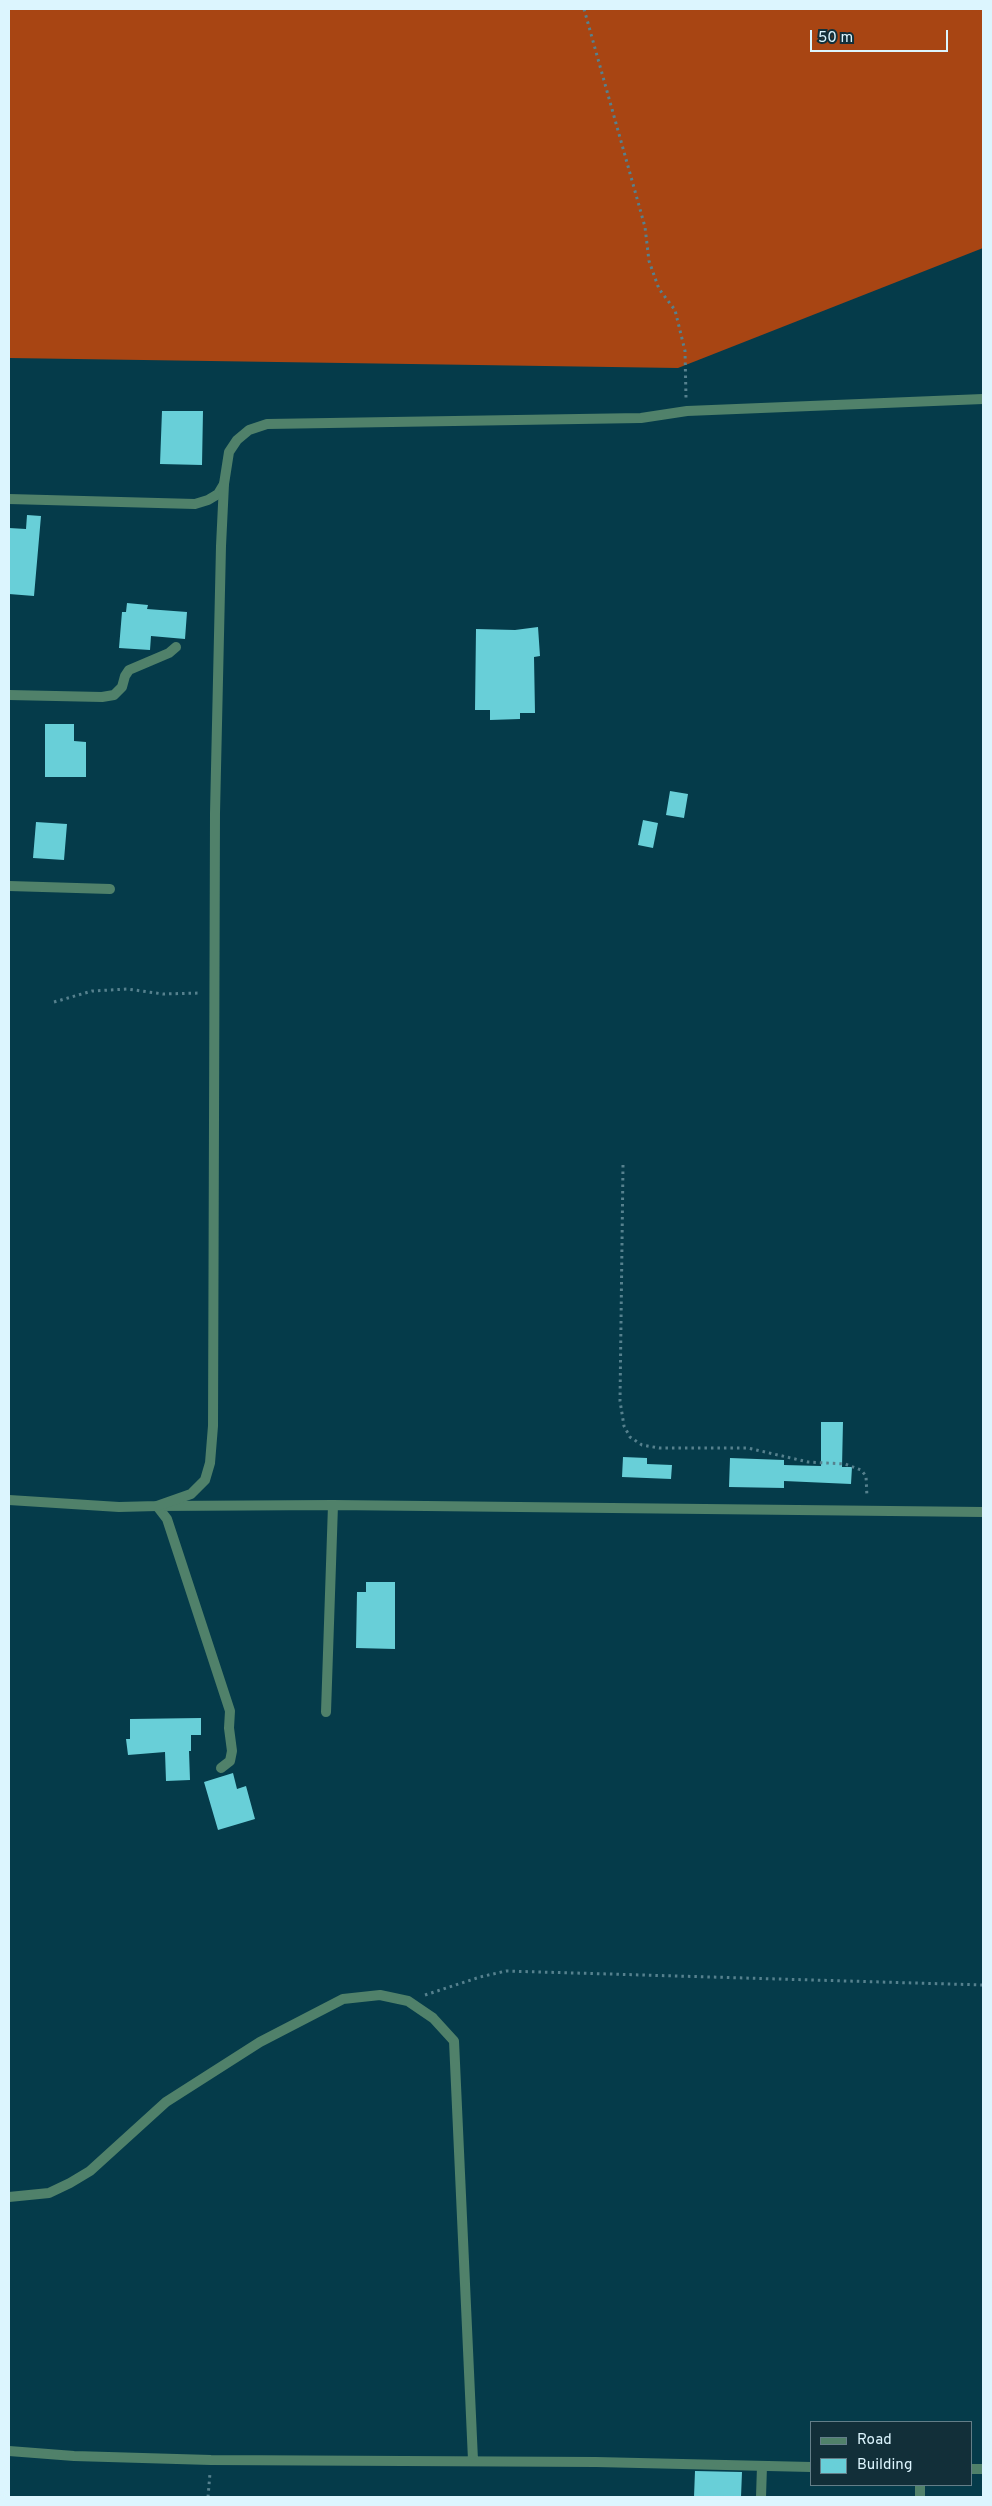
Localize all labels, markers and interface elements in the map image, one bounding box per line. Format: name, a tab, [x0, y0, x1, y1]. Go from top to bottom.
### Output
scale bar	[812, 20, 950, 52]
text: 50 m	[818, 29, 853, 48]
legend	[810, 2421, 972, 2486]
text: Road	[857, 2431, 892, 2450]
text: Building	[857, 2456, 912, 2475]

